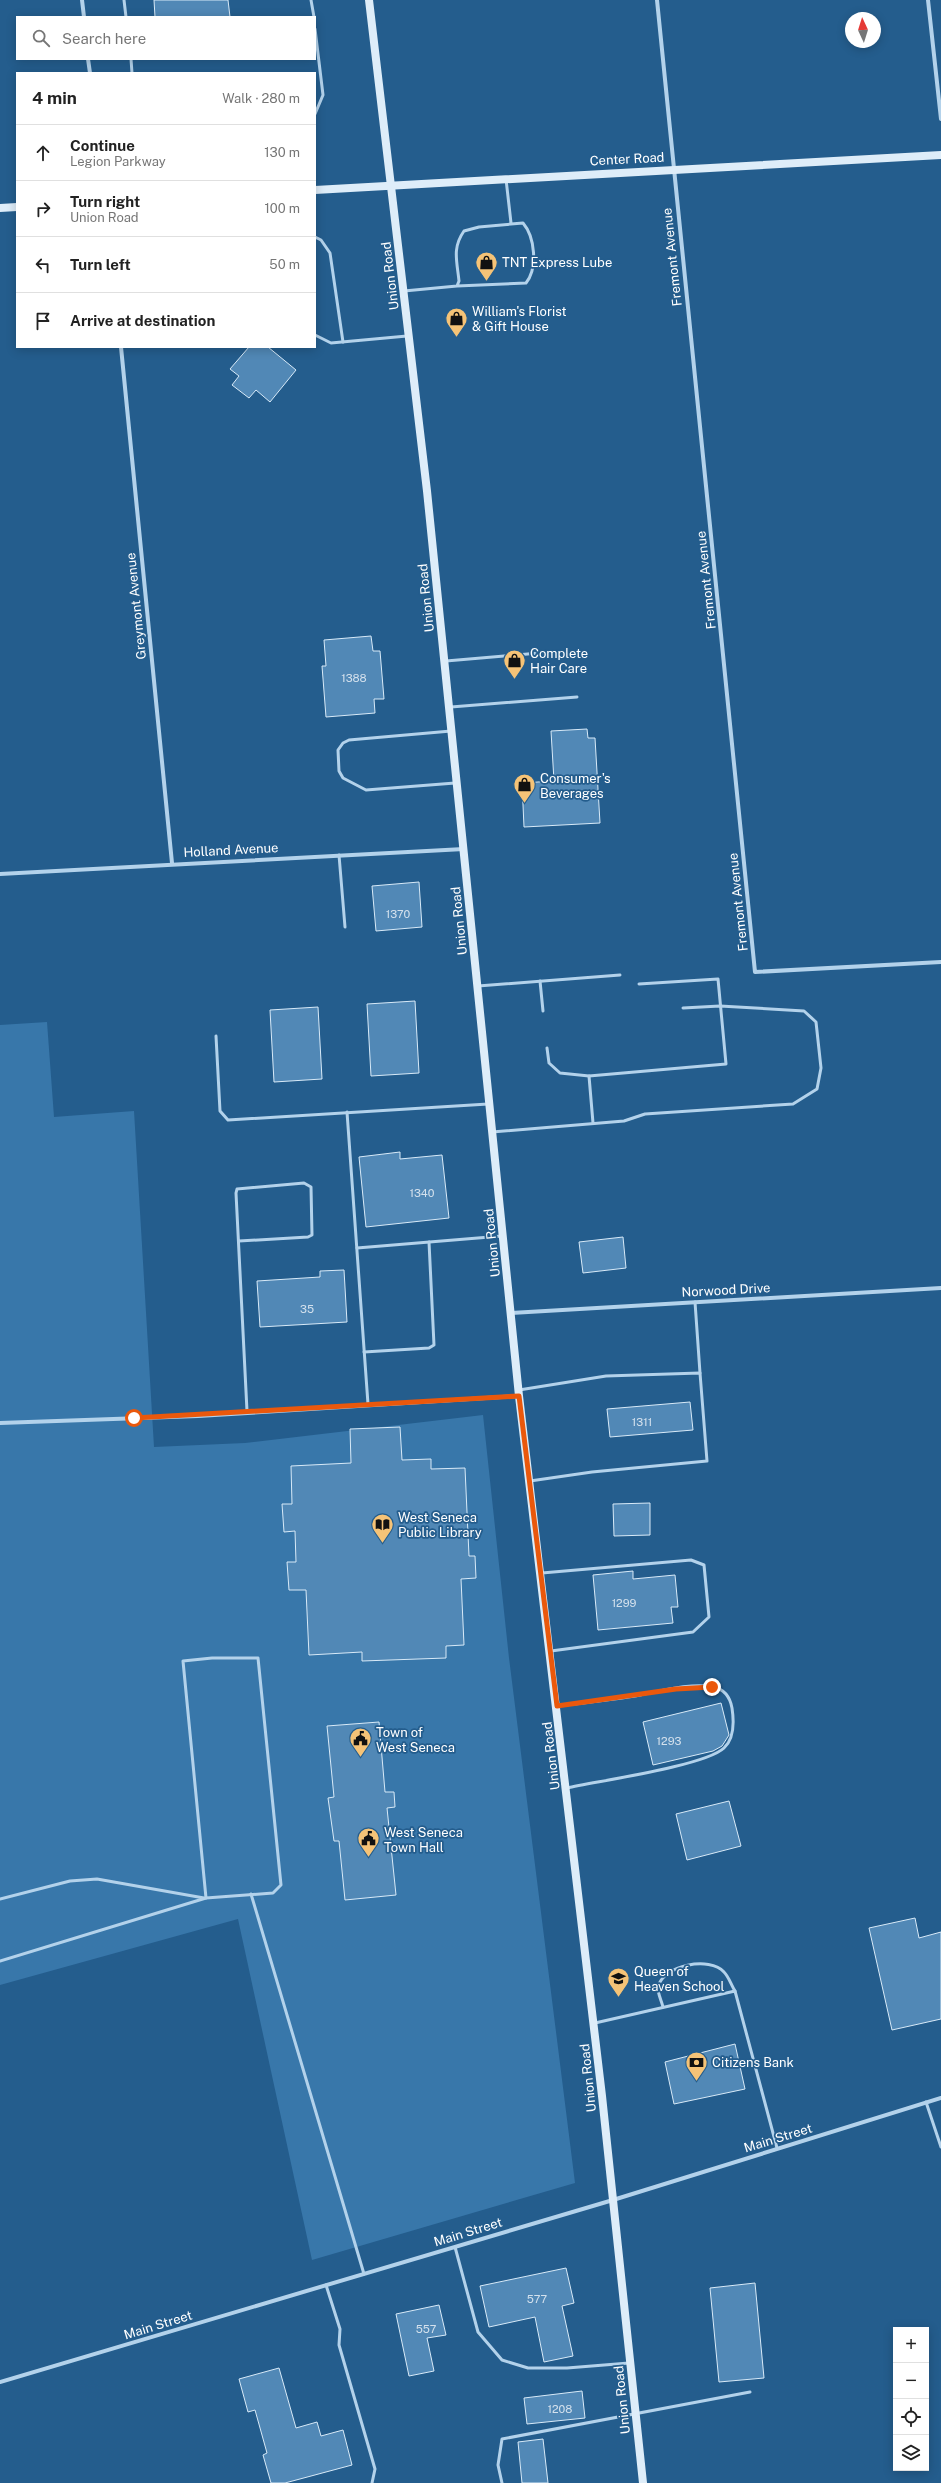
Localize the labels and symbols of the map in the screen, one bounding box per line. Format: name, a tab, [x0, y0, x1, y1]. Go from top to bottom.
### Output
north arrow	[845, 12, 881, 48]
street label: Center Road	[589, 150, 665, 168]
street label: Fremont Avenue	[659, 207, 685, 307]
street label: Union Road	[378, 241, 402, 311]
shop icon: TNT Express Lube	[473, 249, 499, 282]
place label: TNT Express Lube	[502, 255, 612, 270]
place label: William's Florist & Gift House	[472, 304, 567, 334]
shop icon: William's Florist & Gift House	[443, 305, 469, 338]
street label: Fremont Avenue	[693, 530, 719, 630]
street label: Greymont Avenue	[123, 552, 149, 660]
street label: Union Road	[415, 563, 437, 633]
place label: Complete Hair Care	[530, 646, 588, 676]
shop icon: Complete Hair Care	[502, 647, 528, 680]
house number: 1388	[341, 672, 367, 684]
place label: Consumer's Beverages	[540, 771, 611, 801]
shop icon: Consumer's Beverages	[512, 772, 538, 805]
street label: Holland Avenue	[183, 840, 279, 860]
street label: Fremont Avenue	[725, 852, 751, 952]
street label: Union Road	[448, 886, 470, 956]
house number: 1370	[386, 908, 410, 920]
house number: 1340	[409, 1187, 435, 1199]
street label: Union Road	[481, 1208, 503, 1278]
street label: Norwood Drive	[681, 1280, 771, 1300]
house number: 35	[300, 1303, 314, 1315]
route start	[125, 1409, 143, 1427]
house number: 1311	[632, 1416, 652, 1428]
place label: West Seneca Public Library	[398, 1510, 482, 1540]
library icon: West Seneca Public Library	[369, 1511, 395, 1544]
house number: 1299	[612, 1597, 636, 1609]
route end	[703, 1678, 721, 1696]
street label: Union Road	[539, 1721, 563, 1791]
place label: Town of West Seneca	[376, 1725, 455, 1755]
public building icon: Town of West Seneca	[347, 1726, 373, 1759]
house number: 1293	[657, 1735, 681, 1747]
place label: West Seneca Town Hall	[384, 1825, 463, 1855]
public building icon: West Seneca Town Hall	[356, 1826, 382, 1859]
place label: Queen of Heaven School	[634, 1964, 724, 1994]
school or university icon: Queen of Heaven School	[605, 1965, 631, 1998]
street label: Union Road	[577, 2043, 599, 2113]
bank icon: Citizens Bank	[684, 2049, 710, 2082]
place label: Citizens Bank	[712, 2055, 794, 2070]
street label: Main Street	[742, 2121, 814, 2155]
street label: Main Street	[432, 2215, 504, 2249]
house number: 577	[527, 2293, 548, 2305]
street label: Main Street	[122, 2308, 194, 2342]
house number: 557	[416, 2323, 437, 2335]
street label: Union Road	[611, 2365, 633, 2435]
house number: 1208	[548, 2403, 572, 2415]

